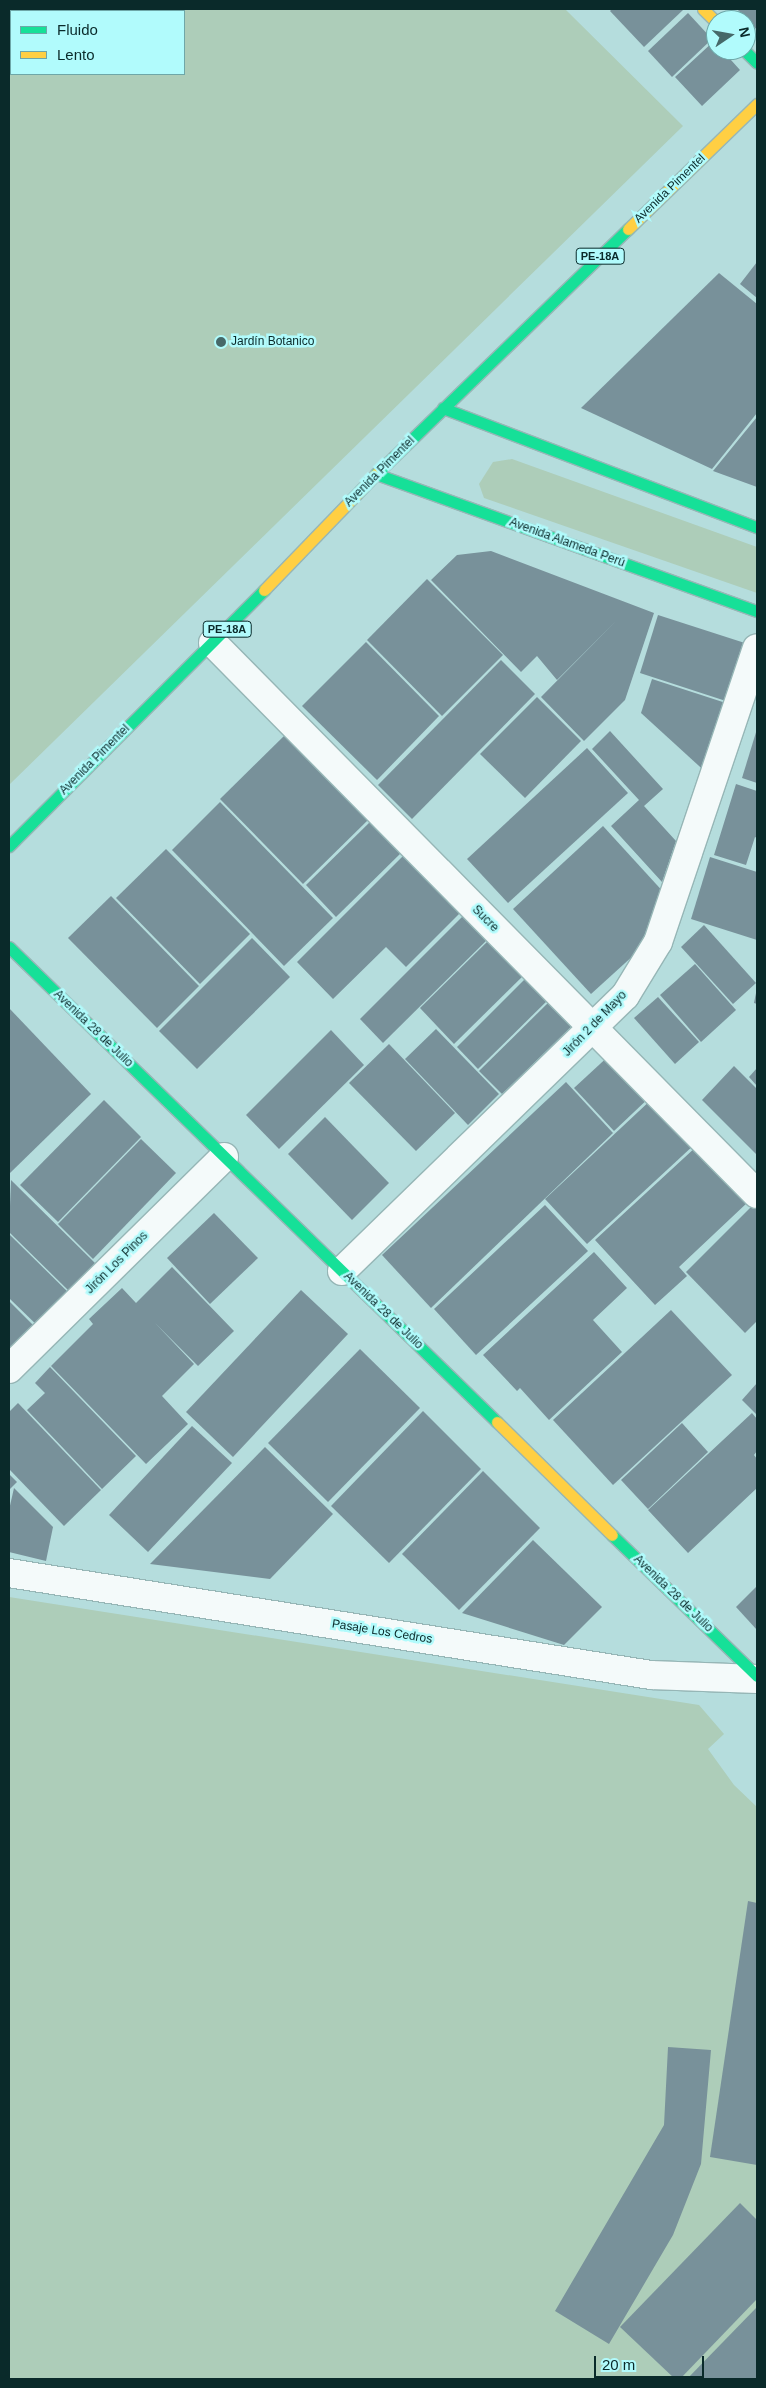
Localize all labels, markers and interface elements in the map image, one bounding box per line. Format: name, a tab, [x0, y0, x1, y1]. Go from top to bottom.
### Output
legend	[10, 10, 185, 75]
north arrow	[706, 10, 756, 60]
text: Fluido	[57, 21, 98, 38]
text: N	[736, 25, 754, 39]
text: Lento	[57, 46, 95, 63]
street label: Avenida Pimentel	[631, 151, 709, 227]
road number: PE-18A	[575, 248, 625, 264]
place label: Jardín Botanico	[231, 335, 314, 349]
marker: Jardín Botanico	[215, 336, 227, 348]
street label: Avenida Pimentel	[342, 434, 418, 510]
street label: Avenida Alameda Perú	[507, 515, 627, 571]
road number: PE-18A	[202, 620, 252, 638]
street label: Avenida Pimentel	[57, 722, 133, 798]
street label: Sucre	[469, 903, 501, 935]
street label: Avenida 28 de Julio	[50, 988, 136, 1070]
street label: Jirón 2 de Mayo	[560, 988, 630, 1060]
street label: Jirón Los Pinos	[83, 1229, 151, 1297]
street label: Avenida 28 de Julio	[340, 1270, 426, 1352]
street label: Avenida 28 de Julio	[630, 1553, 716, 1635]
street label: Pasaje Los Cedros	[331, 1617, 433, 1647]
scale bar	[596, 2346, 706, 2378]
text: 20 m	[602, 2356, 635, 2373]

